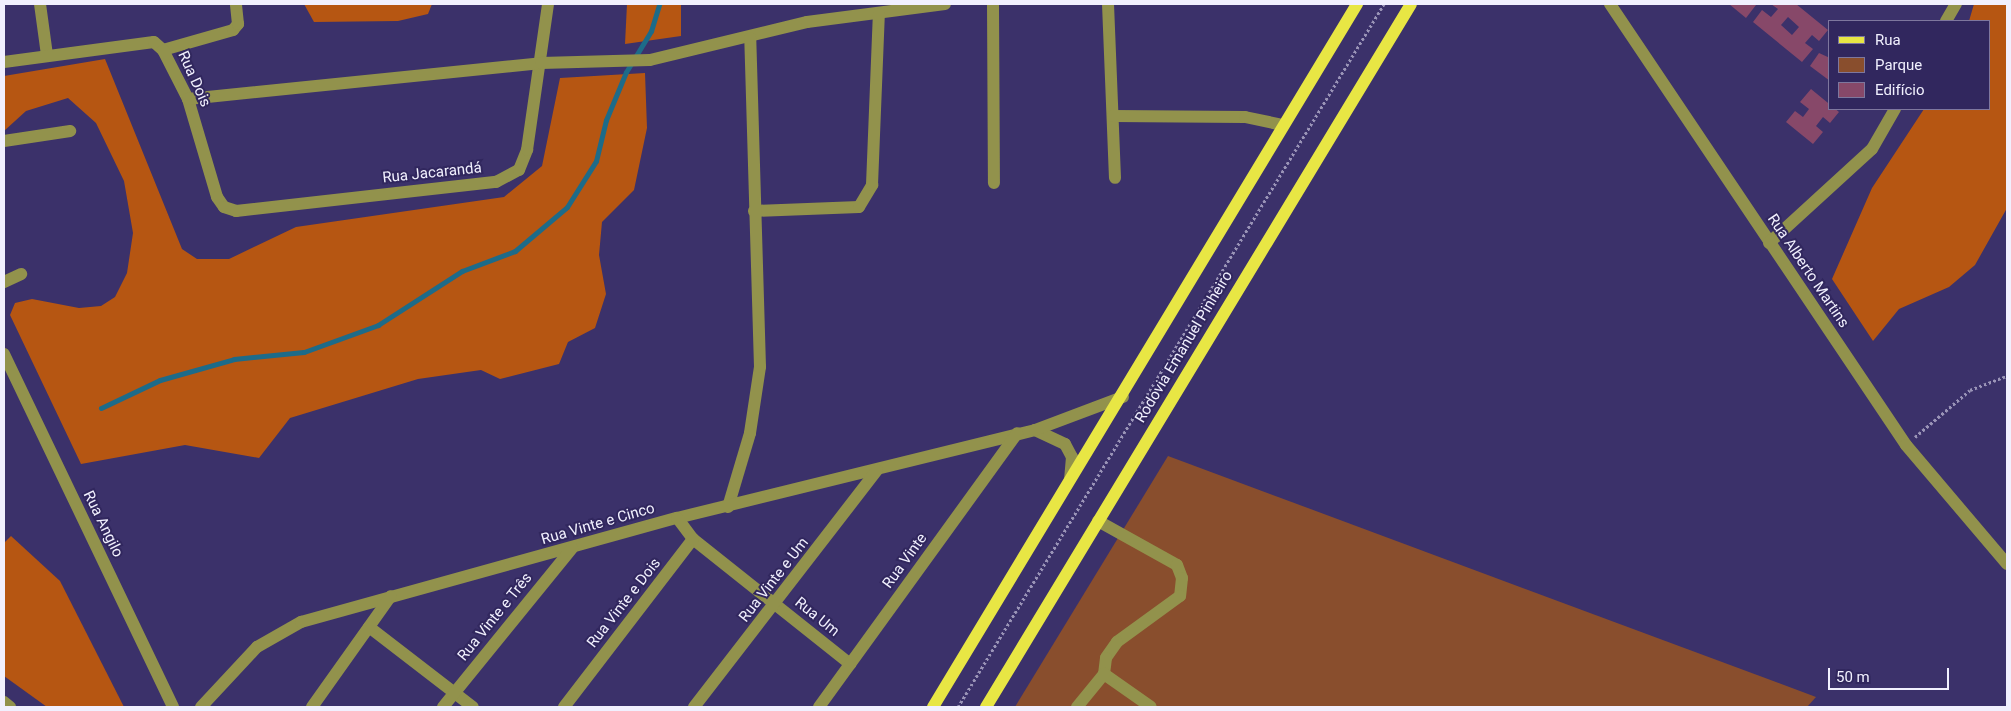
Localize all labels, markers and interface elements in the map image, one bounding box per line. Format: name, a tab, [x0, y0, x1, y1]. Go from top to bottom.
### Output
legend	[1828, 20, 1991, 110]
text: Rua	[1875, 31, 1901, 49]
street label: Rua Dois	[174, 48, 214, 110]
text: Parque	[1875, 56, 1922, 74]
text: Edifício	[1875, 81, 1924, 99]
street label: Rua Jacarandá	[381, 159, 483, 187]
street label: Rua Alberto Martins	[1763, 211, 1853, 331]
street label: Rodovia Emanuel Pinheiro	[1131, 268, 1237, 426]
street label: Rua Angilo	[79, 488, 127, 560]
street label: Rua Vinte e Cinco	[539, 499, 657, 549]
street label: Rua Vinte	[879, 530, 931, 592]
street label: Rua Vinte e Um	[736, 534, 812, 626]
street label: Rua Vinte e Dois	[583, 555, 665, 651]
street label: Rua Vinte e Três	[454, 569, 536, 665]
street label: Rua Um	[791, 594, 843, 640]
scale bar	[1831, 658, 1952, 690]
text: 50 m	[1836, 668, 1870, 686]

